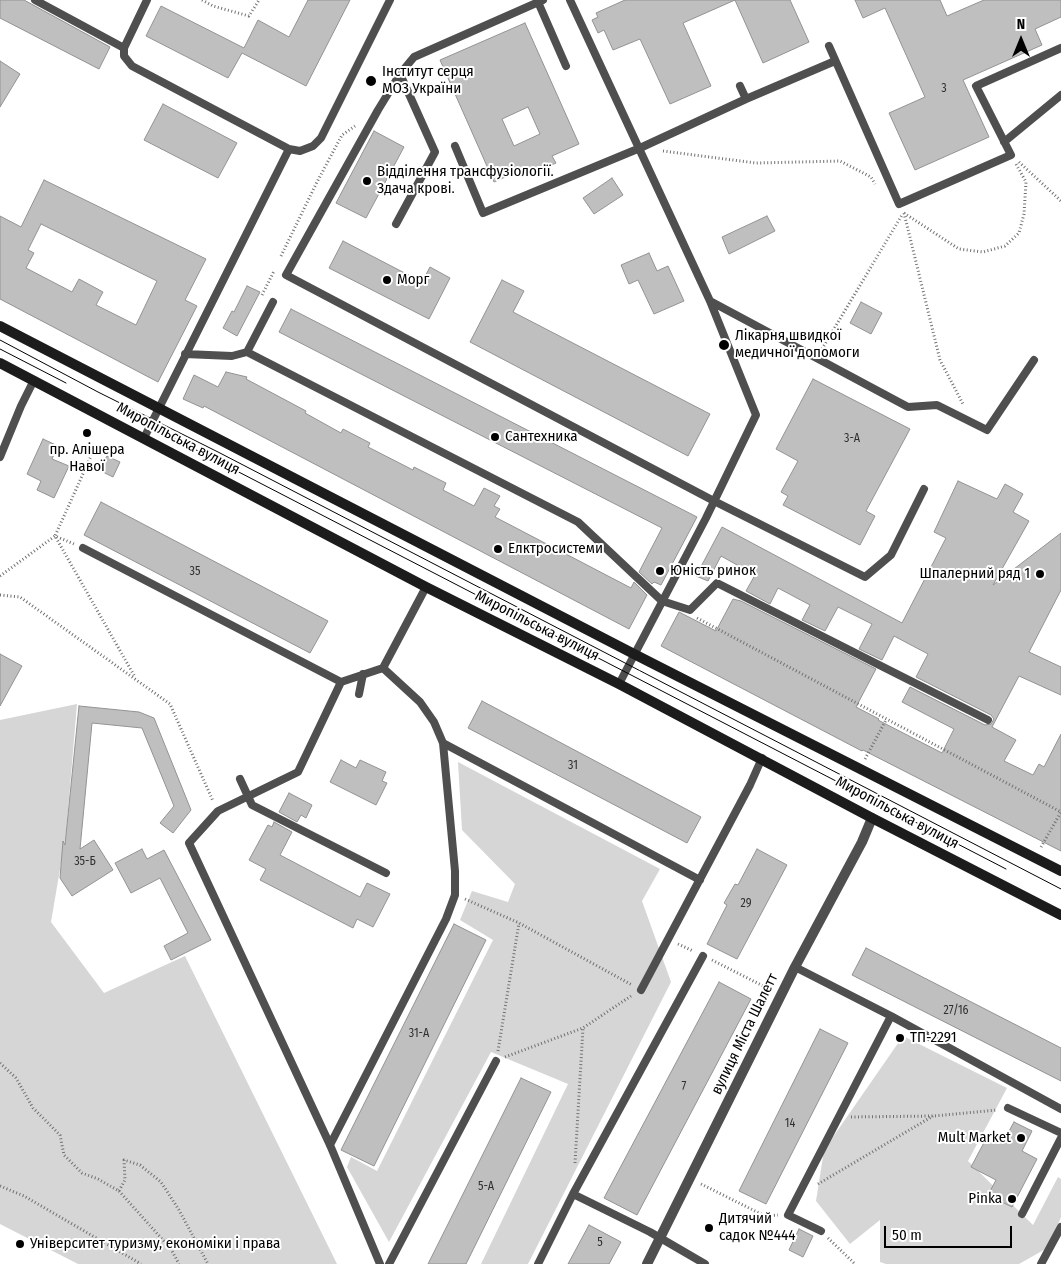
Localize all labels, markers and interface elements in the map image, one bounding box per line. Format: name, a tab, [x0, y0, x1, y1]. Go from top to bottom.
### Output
north arrow	[996, 15, 1046, 65]
text: N	[1017, 16, 1025, 33]
place label: Інститут серця МОЗ України	[382, 63, 474, 98]
marker: Інститут серця МОЗ України	[364, 74, 378, 88]
house number: 3	[941, 82, 947, 96]
place label: Відділення трансфузіології. Здача крові.	[377, 163, 554, 198]
marker: Відділення трансфузіології. Здача крові.	[361, 175, 373, 187]
place label: Морг	[397, 271, 429, 289]
marker: Морг	[381, 274, 393, 286]
place label: Лікарня швидкої медичної допомоги	[735, 327, 860, 362]
marker: Лікарня швидкої медичної допомоги	[717, 338, 731, 352]
street label: Миропільська вулиця	[113, 399, 243, 479]
marker: пр. Алішера Навої	[81, 427, 93, 439]
place label: Сантехника	[505, 428, 578, 446]
marker: Сантехника	[489, 431, 501, 443]
house number: 3-А	[844, 432, 860, 446]
place label: пр. Алішера Навої	[49, 441, 125, 476]
place label: Елктросистеми	[508, 540, 603, 558]
marker: Елктросистеми	[492, 543, 504, 555]
place label: Юність ринок	[670, 562, 756, 580]
house number: 35	[190, 565, 200, 579]
marker: Юність ринок	[654, 565, 666, 577]
place label: Шпалерний ряд 1	[919, 565, 1030, 583]
marker: Шпалерний ряд 1	[1034, 568, 1046, 580]
street label: Миропільська вулиця	[472, 587, 602, 665]
house number: 31	[568, 759, 578, 773]
street label: Миропільська вулиця	[832, 773, 962, 853]
house number: 35-Б	[74, 855, 96, 869]
house number: 29	[740, 897, 752, 911]
street label: вулиця Міста Шалетт	[708, 970, 782, 1098]
house number: 27/16	[943, 1004, 969, 1018]
house number: 31-А	[409, 1027, 429, 1041]
place label: ТП-2291	[910, 1029, 957, 1047]
marker: ТП-2291	[894, 1032, 906, 1044]
house number: 7	[682, 1080, 686, 1094]
house number: 14	[785, 1117, 795, 1131]
place label: Mult Market	[938, 1129, 1011, 1147]
marker: Mult Market	[1015, 1132, 1027, 1144]
house number: 5-А	[478, 1180, 494, 1194]
place label: Pinka	[968, 1190, 1002, 1208]
marker: Pinka	[1006, 1193, 1018, 1205]
place label: Дитячий садок №444	[719, 1210, 795, 1245]
scale bar	[886, 1216, 1014, 1248]
marker: Дитячий садок №444	[703, 1222, 715, 1234]
text: 50 m	[892, 1226, 922, 1244]
place label: Університет туризму, економіки і права	[30, 1235, 280, 1253]
house number: 5	[597, 1236, 603, 1250]
marker: Університет туризму, економіки і права	[14, 1238, 26, 1250]

